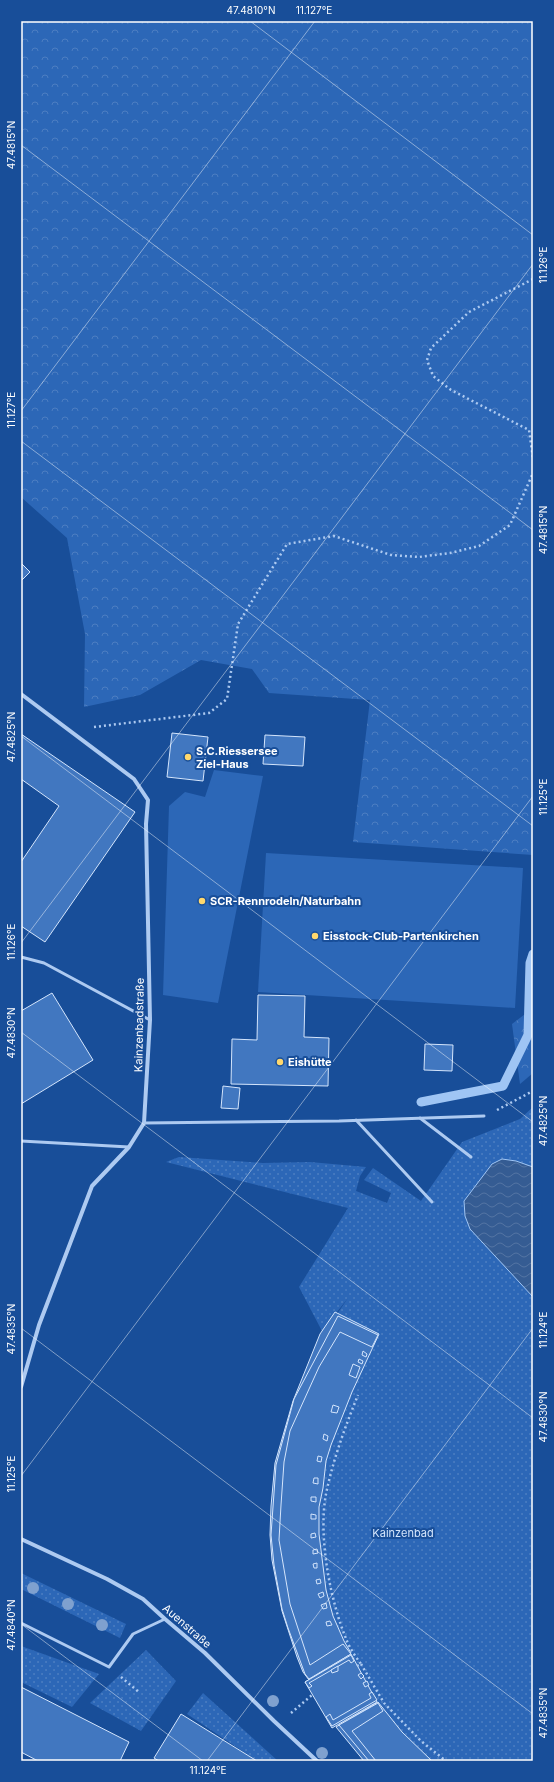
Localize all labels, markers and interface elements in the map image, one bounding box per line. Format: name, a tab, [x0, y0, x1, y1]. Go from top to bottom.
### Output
text: 47.4810°N	[227, 4, 275, 16]
text: 11.127°E	[296, 4, 332, 16]
text: 47.4815°N	[5, 121, 17, 169]
text: 11.126°E	[537, 246, 549, 284]
text: 11.127°E	[5, 392, 17, 428]
text: 47.4815°N	[537, 506, 549, 554]
text: 47.4825°N	[5, 712, 17, 762]
place label: S.C.Riessersee Ziel-Haus	[196, 744, 278, 771]
marker: S.C.Riessersee Ziel-Haus	[183, 752, 193, 762]
text: 11.125°E	[537, 779, 549, 815]
place label: SCR-Rennrodeln/Naturbahn	[210, 894, 361, 908]
marker: SCR-Rennrodeln/Naturbahn	[197, 896, 207, 906]
text: 11.126°E	[5, 923, 17, 961]
place label: Eisstock-Club-Partenkirchen	[323, 929, 479, 943]
marker: Eisstock-Club-Partenkirchen	[310, 931, 320, 941]
street label: Kainzenbadstraße	[131, 978, 147, 1072]
text: 47.4830°N	[5, 1008, 17, 1058]
place label: Eishütte	[288, 1055, 332, 1069]
marker: Eishütte	[275, 1057, 285, 1067]
text: 47.4825°N	[537, 1096, 549, 1146]
text: 47.4835°N	[5, 1304, 17, 1354]
text: 11.124°E	[537, 1312, 549, 1349]
text: 47.4830°N	[537, 1392, 549, 1442]
text: 11.125°E	[5, 1456, 17, 1492]
park label: Kainzenbad	[372, 1526, 434, 1540]
text: 47.4840°N	[5, 1599, 17, 1651]
street label: Auenstraße	[160, 1601, 214, 1651]
text: 47.4835°N	[537, 1688, 549, 1738]
text: 11.124°E	[190, 1764, 227, 1776]

